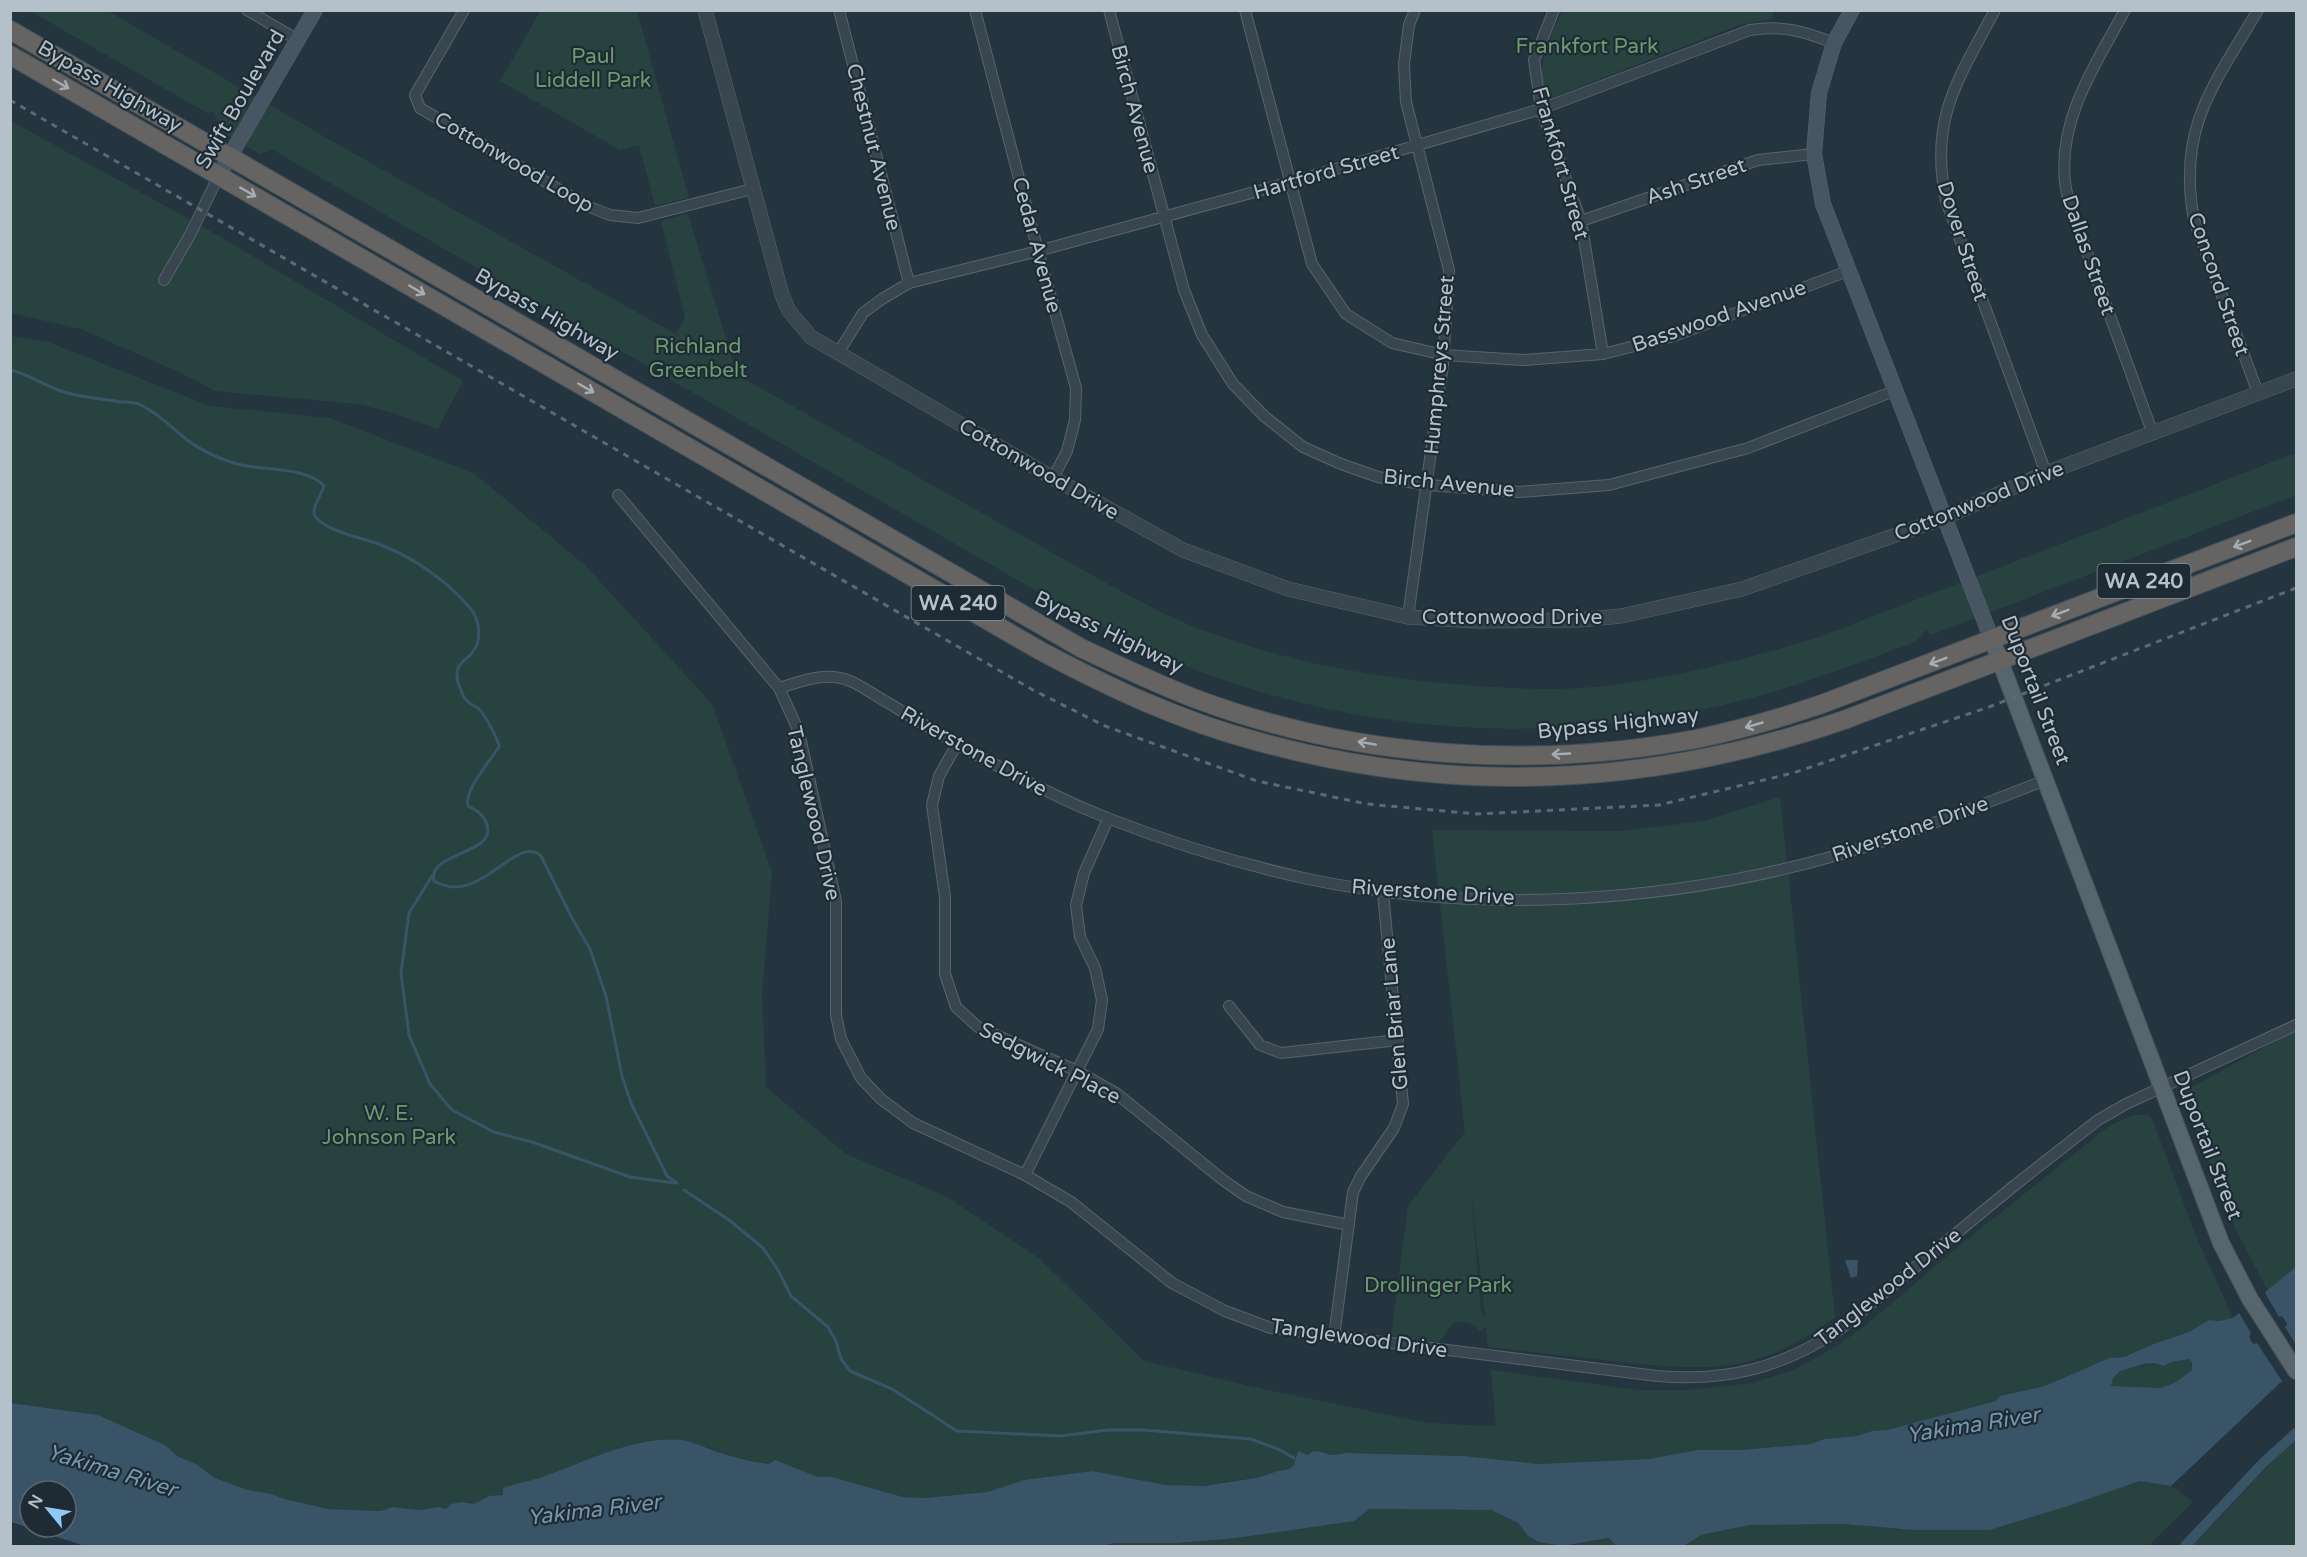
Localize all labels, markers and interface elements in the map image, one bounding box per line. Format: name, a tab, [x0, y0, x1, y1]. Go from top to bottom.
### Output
street label: Swift Boulevard	[191, 25, 290, 173]
park label: Frankfort Park	[1516, 34, 1658, 59]
street label: Bypass Highway	[33, 35, 186, 138]
street label: Birch Avenue	[1105, 42, 1164, 176]
park label: Paul Liddell Park	[535, 44, 651, 93]
street label: Chestnut Avenue	[841, 61, 906, 233]
one-way arrow	[52, 78, 69, 90]
street label: Frankfort Street	[1527, 84, 1594, 243]
street label: Cottonwood Loop	[430, 107, 598, 218]
street label: Hartford Street	[1250, 140, 1402, 205]
street label: Ash Street	[1643, 153, 1749, 210]
street label: Cedar Avenue	[1006, 174, 1067, 316]
street label: Dover Street	[1931, 178, 1994, 304]
one-way arrow	[239, 186, 256, 198]
street label: Dallas Street	[2056, 192, 2121, 318]
street label: Concord Street	[2182, 209, 2255, 359]
street label: Bypass Highway	[470, 263, 623, 366]
street label: Humphreys Street	[1419, 274, 1460, 456]
street label: Basswood Avenue	[1629, 275, 1810, 358]
one-way arrow	[408, 284, 425, 296]
park label: Richland Greenbelt	[649, 334, 747, 383]
one-way arrow	[577, 382, 594, 394]
street label: Cottonwood Drive	[954, 413, 1123, 525]
street label: Cottonwood Drive	[1891, 456, 2068, 547]
street label: Birch Avenue	[1382, 464, 1516, 503]
one-way arrow	[2233, 539, 2252, 550]
road number: WA 240	[2098, 564, 2190, 598]
road number: WA 240	[912, 586, 1004, 620]
street label: Bypass Highway	[1030, 586, 1187, 679]
street label: Cottonwood Drive	[1422, 605, 1602, 630]
one-way arrow	[2051, 609, 2070, 620]
street label: Duportail Street	[1996, 612, 2076, 769]
one-way arrow	[1929, 656, 1948, 667]
street label: Riverstone Drive	[896, 701, 1051, 802]
street label: Bypass Highway	[1536, 703, 1700, 744]
one-way arrow	[1745, 720, 1764, 731]
street label: Tanglewood Drive	[781, 723, 846, 903]
one-way arrow	[1358, 738, 1377, 749]
one-way arrow	[1552, 749, 1572, 760]
street label: Riverstone Drive	[1829, 791, 1992, 868]
street label: Riverstone Drive	[1350, 874, 1516, 911]
street label: Glen Briar Lane	[1375, 937, 1414, 1091]
street label: Sedgwick Place	[975, 1017, 1125, 1110]
street label: Duportail Street	[2168, 1067, 2248, 1224]
park label: W. E. Johnson Park	[322, 1101, 456, 1150]
street label: Tanglewood Drive	[1810, 1223, 1966, 1352]
park label: Drollinger Park	[1364, 1273, 1512, 1298]
street label: Tanglewood Drive	[1269, 1314, 1449, 1363]
water label: Yakima River	[1905, 1401, 2044, 1448]
water label: Yakima River	[44, 1439, 182, 1504]
north arrow	[18, 1479, 78, 1539]
water label: Yakima River	[526, 1489, 665, 1531]
text: N	[24, 1491, 48, 1513]

